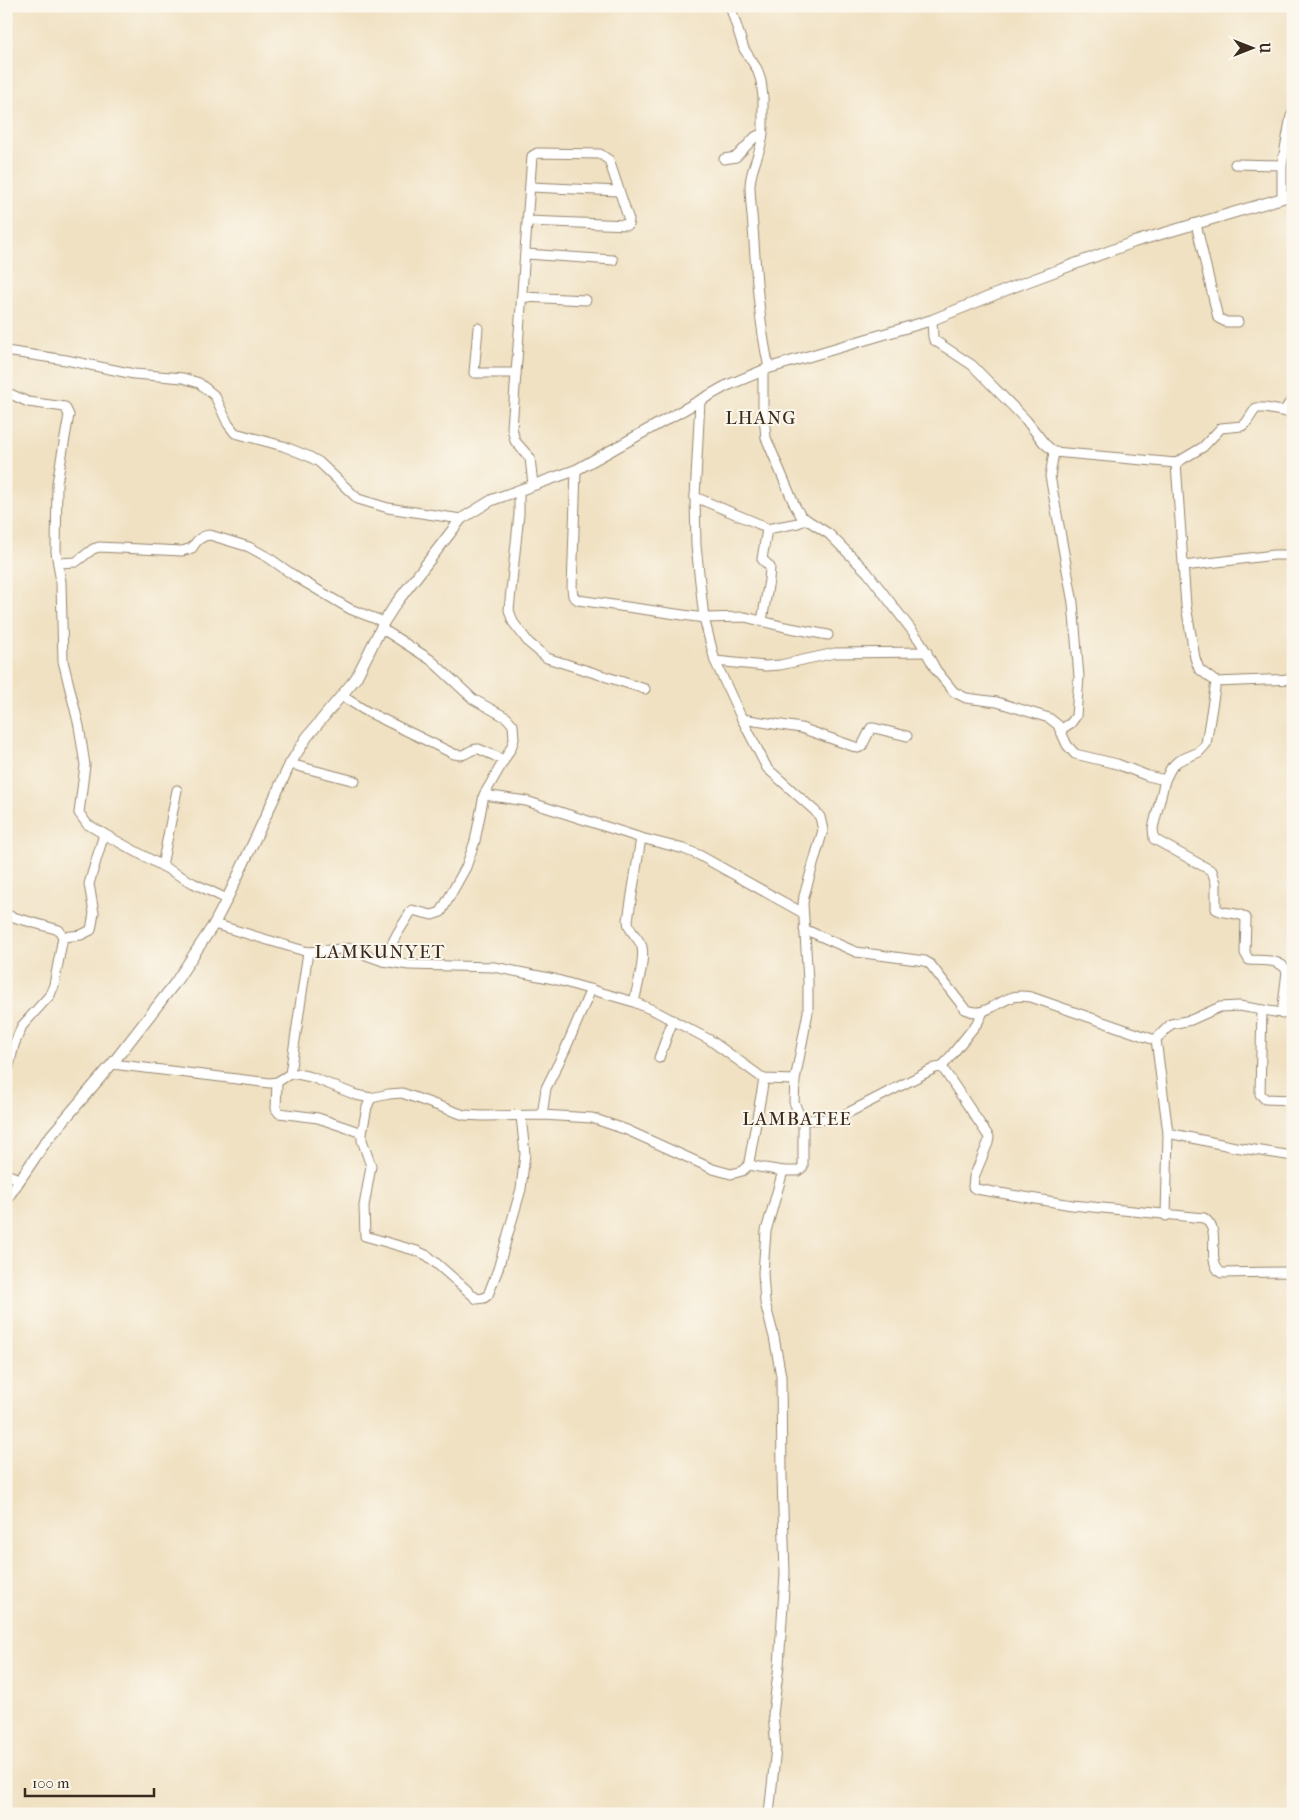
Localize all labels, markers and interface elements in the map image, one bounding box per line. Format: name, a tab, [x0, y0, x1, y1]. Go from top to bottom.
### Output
north arrow	[1226, 22, 1276, 72]
text: U	[1256, 42, 1273, 54]
district label: LHANG	[725, 407, 797, 429]
district label: LAMKUNYET	[315, 941, 445, 963]
district label: LAMBATEE	[742, 1108, 852, 1130]
scale bar	[25, 1765, 154, 1797]
text: 100 m	[32, 1774, 70, 1792]

